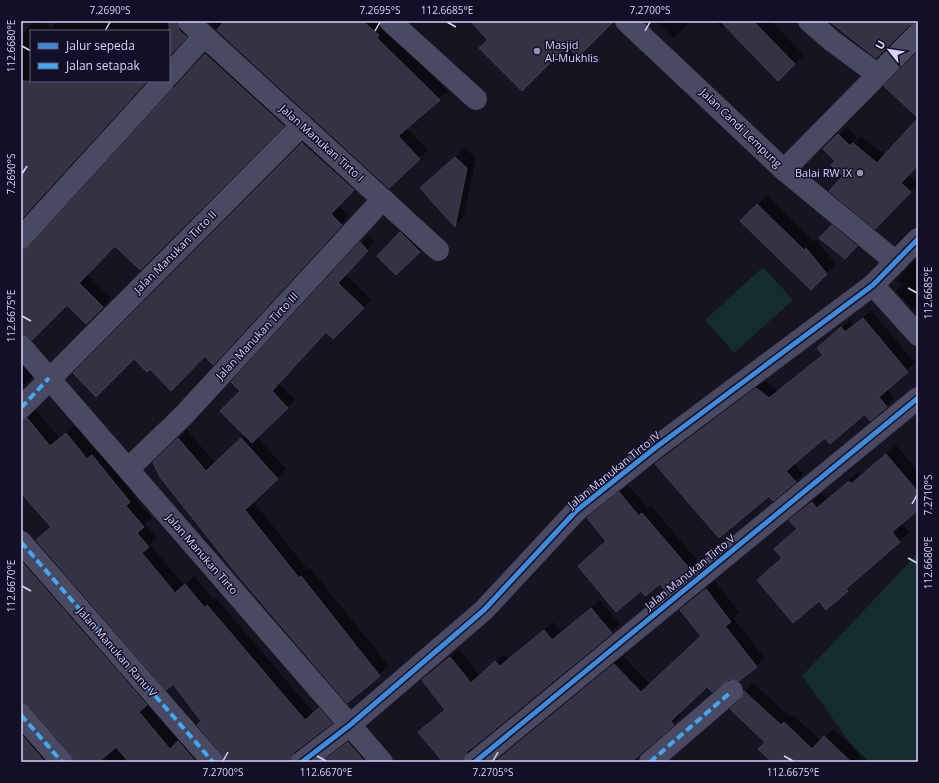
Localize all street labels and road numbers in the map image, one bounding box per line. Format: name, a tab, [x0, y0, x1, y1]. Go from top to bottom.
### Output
street label: Jalan Candi Lempung	[697, 84, 785, 171]
street label: Jalan Manukan Tirto I	[276, 100, 368, 184]
street label: Jalan Manukan Tirto II	[129, 207, 219, 297]
street label: Jalan Manukan Tirto III	[211, 289, 301, 383]
street label: Jalan Manukan Tirto IV	[564, 427, 663, 512]
street label: Jalan Manukan Tirto	[162, 509, 242, 598]
street label: Jalan Manukan Tirto V	[641, 530, 738, 613]
street label: Jalan Manukan Ranu V	[74, 603, 161, 700]

